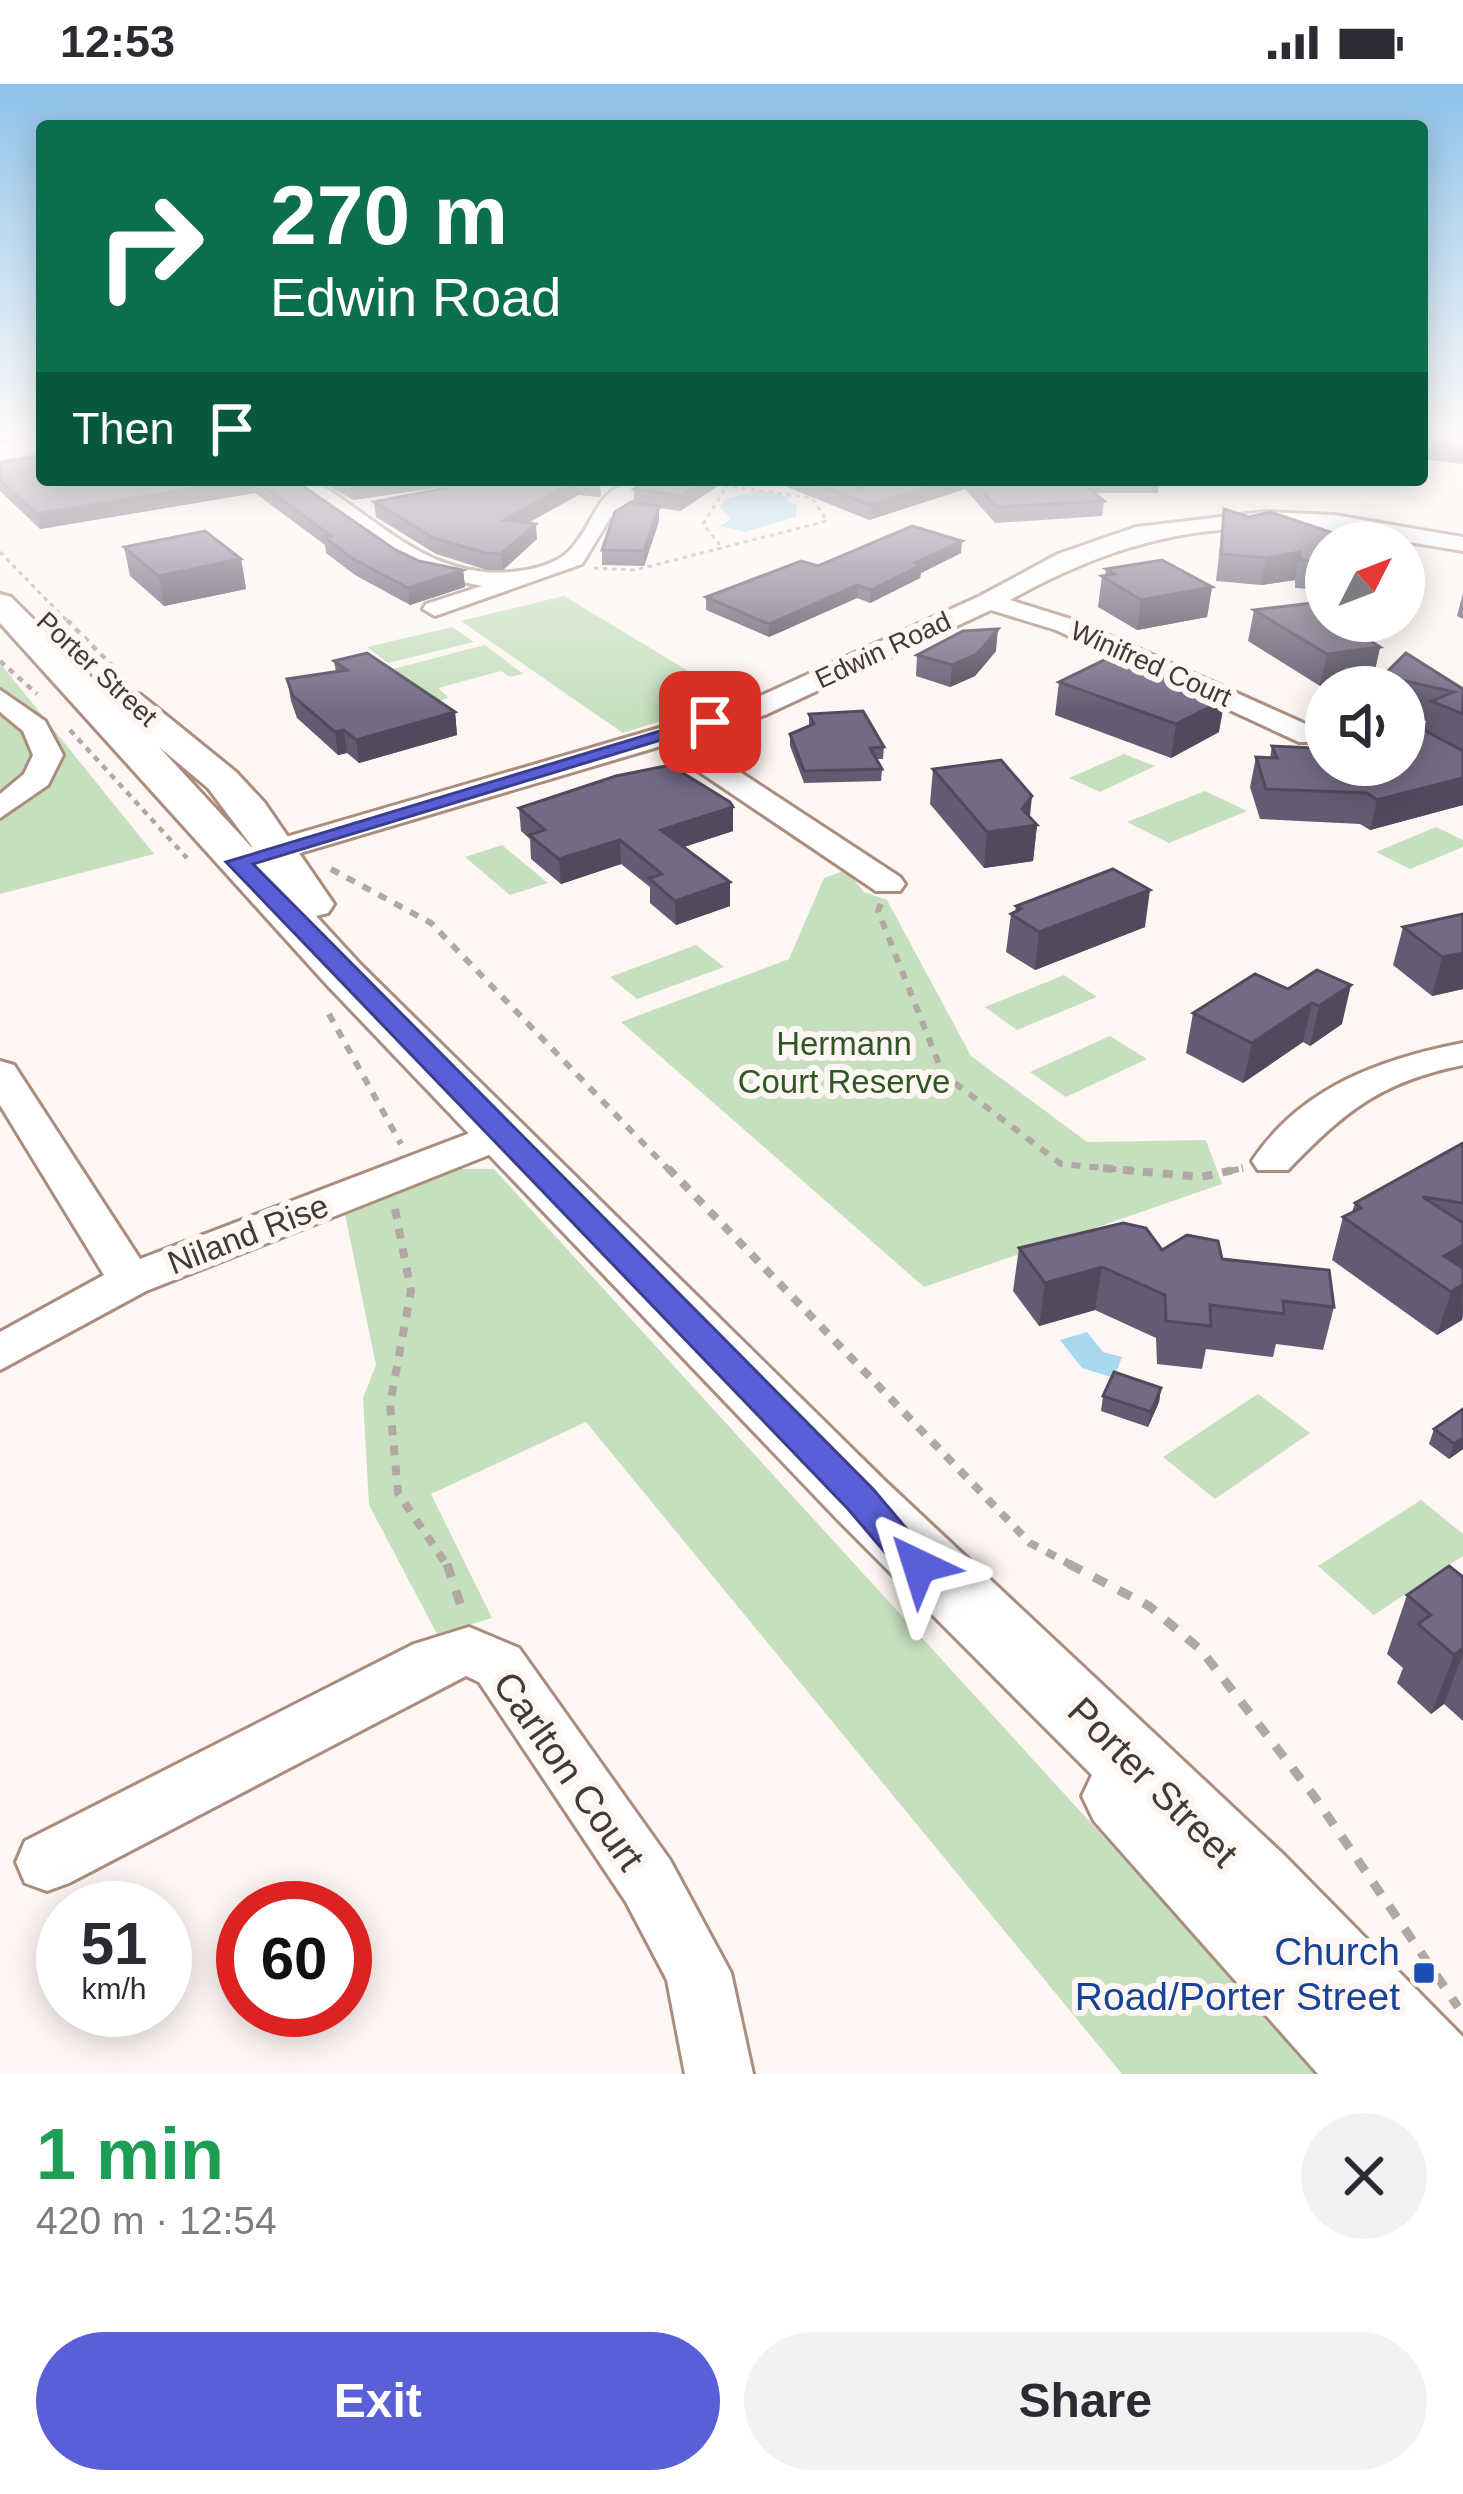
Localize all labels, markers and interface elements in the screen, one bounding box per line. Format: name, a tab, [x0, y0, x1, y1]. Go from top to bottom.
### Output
text: 12:53	[60, 16, 175, 67]
icon: right	[72, 168, 228, 324]
text: 270 m	[270, 168, 508, 262]
text: Edwin Road	[270, 267, 561, 327]
icon: arrive	[199, 396, 265, 462]
text: Then	[72, 403, 175, 454]
north arrow	[1305, 522, 1425, 642]
map controls	[1305, 522, 1425, 786]
street label: Porter Street	[31, 606, 164, 733]
street label: Edwin Road	[811, 606, 955, 694]
street label: Winifred Court	[1066, 615, 1236, 713]
button: sound	[1305, 666, 1425, 786]
pin	[659, 671, 761, 773]
icon: arrive	[677, 689, 743, 755]
park label: Hermann Court Reserve	[738, 1025, 950, 1100]
street label: Niland Rise	[163, 1186, 333, 1282]
position arrow	[856, 1503, 982, 1629]
street label: Carlton Court	[485, 1664, 653, 1878]
street label: Porter Street	[1060, 1689, 1246, 1875]
speed limit sign: 60	[216, 1881, 372, 2037]
text: 51	[81, 1910, 147, 1977]
place label: Church Road/Porter Street	[1075, 1930, 1400, 2018]
marker: Church Road/Porter Street	[1411, 1960, 1437, 1986]
text: km/h	[81, 1972, 147, 2005]
button: close	[1301, 2113, 1427, 2239]
text: 1 min	[36, 2114, 224, 2194]
text: 420 m · 12:54	[36, 2199, 277, 2242]
button: Exit	[36, 2332, 720, 2470]
button: Share	[744, 2332, 1427, 2470]

